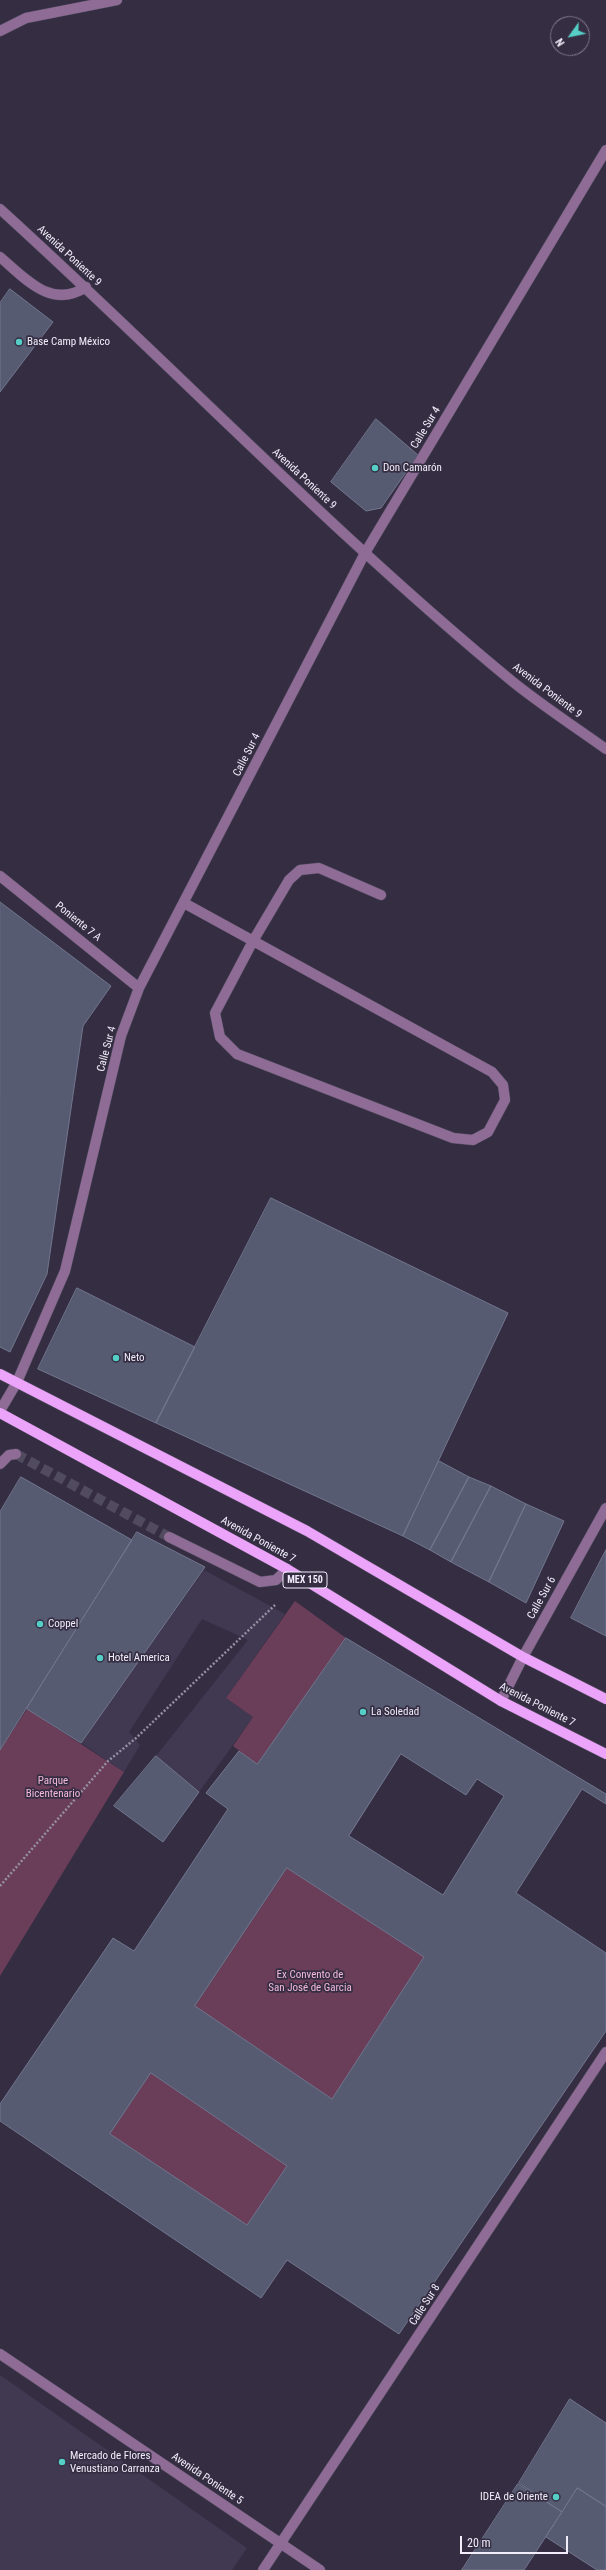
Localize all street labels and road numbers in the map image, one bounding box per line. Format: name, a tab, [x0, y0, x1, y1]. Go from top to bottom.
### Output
street label: Avenida Poniente 9	[34, 223, 104, 289]
street label: Calle Sur 4	[408, 405, 444, 451]
street label: Avenida Poniente 9	[269, 446, 339, 512]
street label: Avenida Poniente 9	[510, 661, 584, 721]
street label: Calle Sur 4	[231, 731, 263, 779]
street label: Poniente 7 A	[52, 900, 104, 944]
street label: Calle Sur 4	[95, 1025, 119, 1073]
street label: Avenida Poniente 7	[218, 1514, 298, 1566]
road number: MEX 150	[283, 1572, 327, 1588]
street label: Calle Sur 6	[525, 1574, 559, 1622]
street label: Avenida Poniente 7	[497, 1680, 577, 1730]
street label: Calle Sur 8	[407, 2282, 443, 2328]
street label: Avenida Poniente 5	[169, 2450, 245, 2508]

